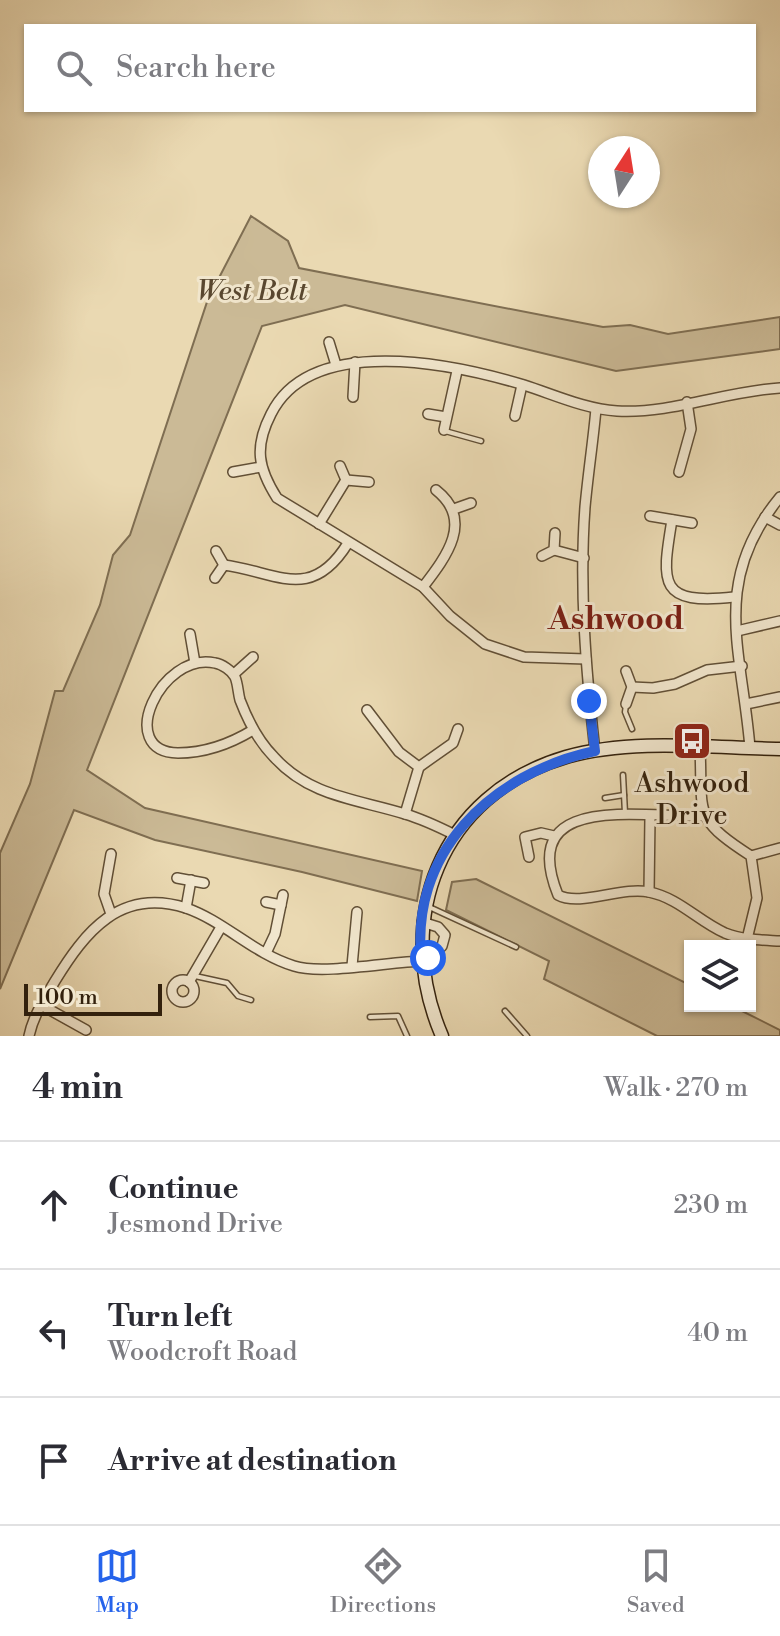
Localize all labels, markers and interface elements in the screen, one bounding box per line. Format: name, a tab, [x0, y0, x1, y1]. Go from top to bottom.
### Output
search box	[24, 24, 756, 112]
icon: search	[52, 46, 96, 90]
text: Search here	[116, 49, 276, 87]
north arrow	[588, 136, 660, 208]
park label: West Belt	[197, 274, 308, 309]
district label: Ashwood	[547, 599, 684, 639]
route end	[571, 683, 607, 719]
bus stop icon: Ashwood Drive	[671, 720, 713, 762]
place label: Ashwood Drive	[634, 766, 749, 833]
route start	[410, 940, 446, 976]
map controls	[684, 940, 756, 1012]
button: layers	[684, 940, 756, 1012]
scale bar	[24, 980, 162, 1016]
text: 100 m	[36, 984, 98, 1011]
text: 4 min	[32, 1067, 123, 1109]
text: Walk · 270 m	[604, 1072, 748, 1104]
text: Continue	[108, 1170, 239, 1208]
icon: ahead	[32, 1183, 76, 1227]
text: 230 m	[673, 1189, 748, 1221]
text: Jesmond Drive	[108, 1208, 283, 1240]
text: Turn left	[108, 1298, 232, 1336]
icon: left	[32, 1311, 76, 1355]
text: 40 m	[687, 1317, 748, 1349]
text: Woodcroft Road	[108, 1336, 297, 1368]
icon: arrive	[32, 1439, 76, 1483]
text: Arrive at destination	[108, 1442, 397, 1480]
tab: Map	[95, 1544, 139, 1619]
tab: Directions	[330, 1544, 436, 1619]
tab: Saved	[627, 1544, 685, 1619]

